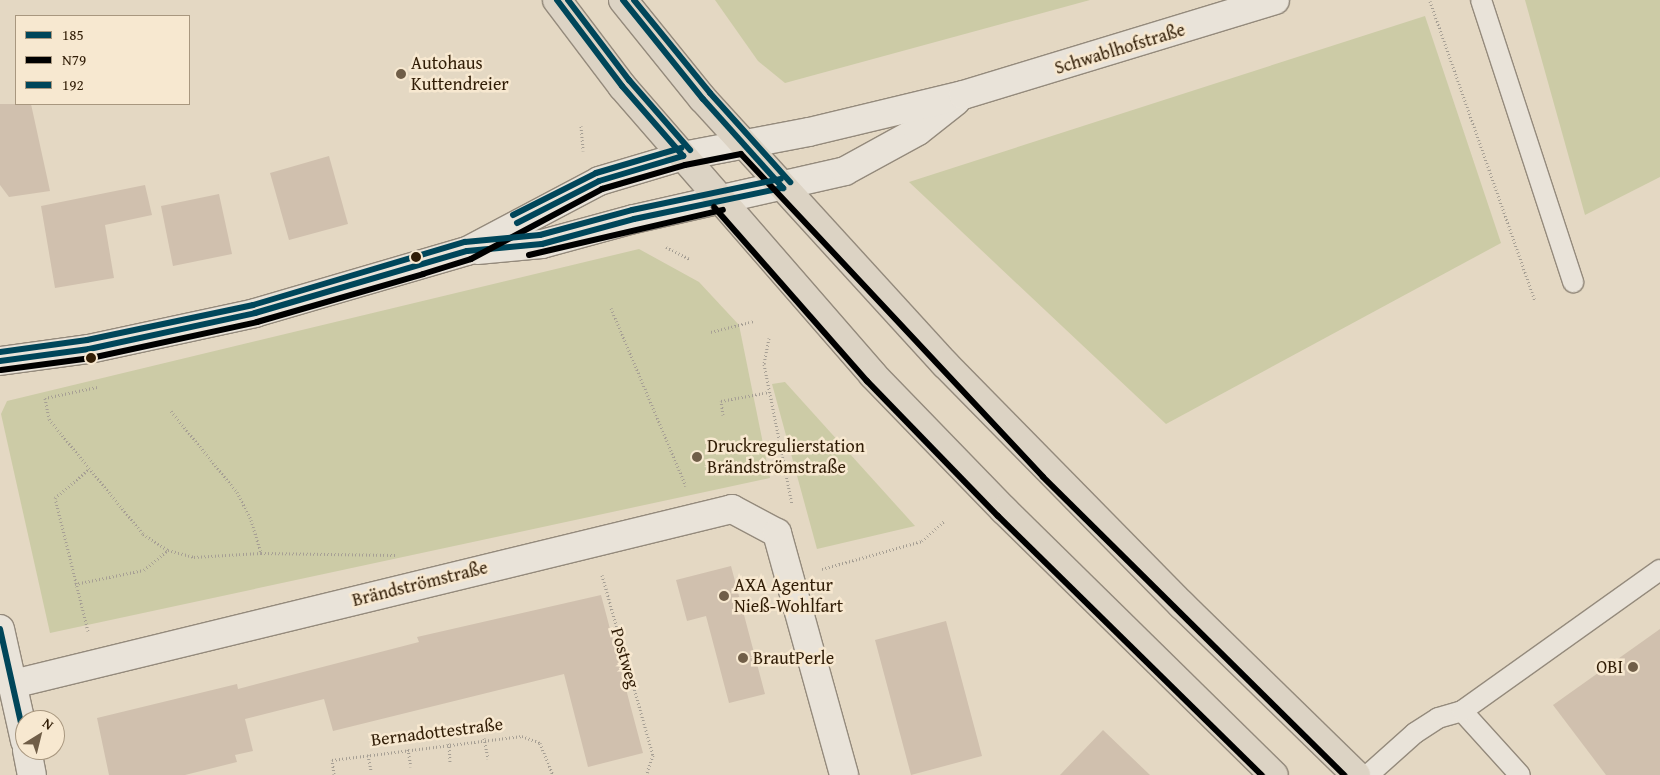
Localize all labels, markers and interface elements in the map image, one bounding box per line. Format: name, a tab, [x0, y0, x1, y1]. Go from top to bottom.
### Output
legend	[15, 15, 190, 105]
street label: Schwablhofstraße	[1052, 19, 1188, 79]
text: 185	[62, 24, 84, 45]
text: N79	[62, 49, 86, 70]
place label: Autohaus Kuttendreier	[411, 53, 509, 96]
marker: Autohaus Kuttendreier	[395, 68, 407, 80]
text: 192	[62, 74, 84, 95]
unlabelled marker	[411, 252, 421, 262]
unlabelled marker	[86, 353, 96, 363]
place label: Druckregulierstation Brändströmstraße	[707, 436, 865, 478]
marker: Druckregulierstation Brändströmstraße	[691, 451, 703, 463]
street label: Brändströmstraße	[350, 557, 490, 611]
place label: AXA Agentur Nieß-Wohlfart	[734, 575, 843, 618]
marker: AXA Agentur Nieß-Wohlfart	[718, 590, 730, 602]
street label: Postweg	[606, 625, 644, 691]
place label: BrautPerle	[753, 647, 834, 669]
marker: BrautPerle	[737, 652, 749, 664]
place label: OBI	[1596, 656, 1623, 678]
marker: OBI	[1627, 661, 1639, 673]
north arrow	[15, 710, 65, 760]
text: N	[39, 713, 58, 735]
street label: Bernadottestraße	[370, 713, 504, 751]

